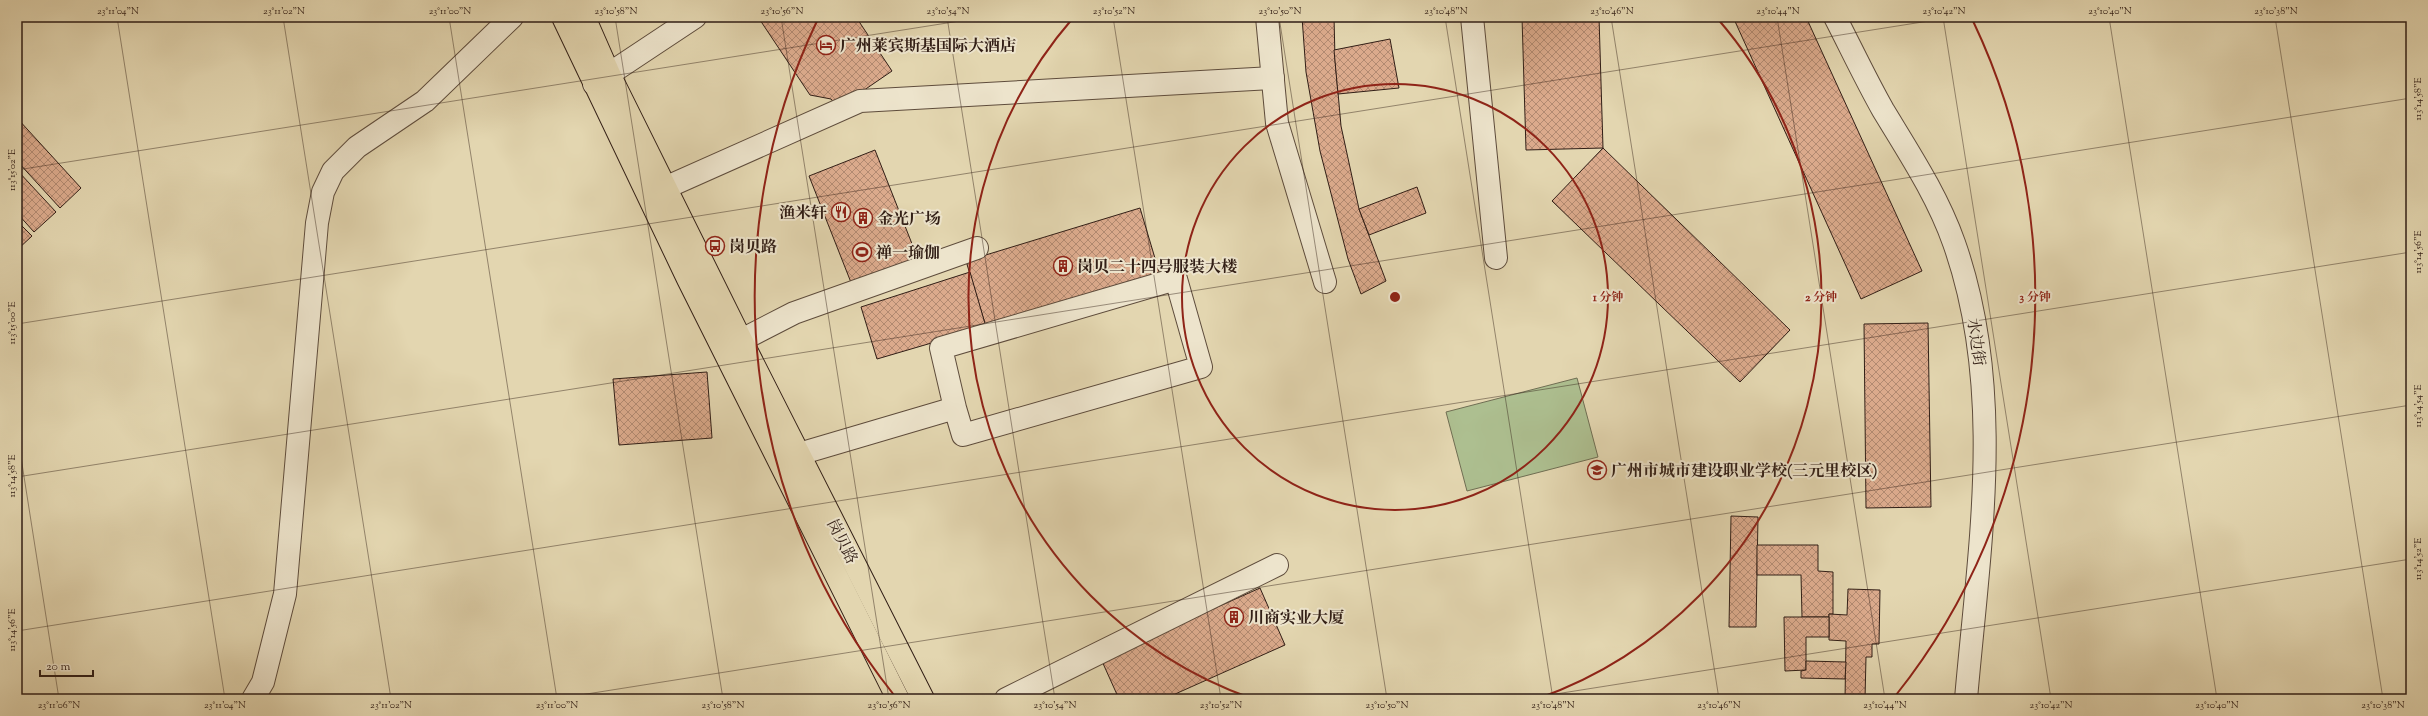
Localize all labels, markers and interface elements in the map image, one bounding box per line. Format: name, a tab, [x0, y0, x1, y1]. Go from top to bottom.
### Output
text: 23°11'04"N	[97, 4, 139, 19]
text: 23°11'02"N	[263, 4, 305, 19]
text: 23°11'00"N	[429, 4, 471, 19]
text: 23°10'58"N	[595, 4, 637, 19]
text: 23°10'56"N	[761, 4, 803, 19]
text: 23°10'54"N	[927, 4, 969, 19]
text: 23°10'52"N	[1093, 4, 1135, 19]
text: 23°10'50"N	[1259, 4, 1301, 19]
text: 23°10'48"N	[1424, 4, 1468, 19]
text: 23°10'46"N	[1590, 4, 1634, 19]
text: 23°10'44"N	[1756, 4, 1800, 19]
text: 23°10'42"N	[1923, 4, 1965, 19]
text: 23°10'40"N	[2088, 4, 2132, 19]
text: 23°10'38"N	[2254, 4, 2298, 19]
hotel icon: 广州莱宾斯基国际大酒店	[815, 34, 837, 56]
place label: 广州莱宾斯基国际大酒店	[840, 36, 1016, 59]
text: 113°14'58"E	[2411, 77, 2426, 121]
text: 113°15'02"E	[5, 149, 20, 191]
restaurant icon: 渔米轩	[830, 201, 852, 223]
place label: 渔米轩	[779, 203, 827, 226]
building icon: 金光广场	[852, 207, 874, 229]
place label: 金光广场	[877, 209, 941, 232]
text: 113°14'56"E	[2411, 230, 2426, 274]
bus stop icon: 岗贝路	[704, 235, 726, 257]
place label: 岗贝路	[729, 237, 777, 260]
sports icon: 禅一瑜伽	[851, 241, 873, 263]
place label: 禅一瑜伽	[876, 243, 940, 266]
building icon: 岗贝二十四号服装大楼	[1052, 255, 1074, 277]
place label: 岗贝二十四号服装大楼	[1077, 257, 1237, 280]
text: 1 分钟	[1592, 289, 1623, 307]
text: 2 分钟	[1805, 289, 1837, 307]
text: 3 分钟	[2019, 289, 2051, 307]
centre of rings	[1388, 290, 1402, 304]
text: 113°15'00"E	[5, 302, 20, 344]
street label: 水边街	[1960, 317, 1989, 368]
text: 113°14'54"E	[2411, 384, 2426, 428]
text: 113°14'58"E	[5, 454, 20, 498]
school or university icon: 广州市城市建设职业学校(三元里校区)	[1586, 459, 1608, 481]
place label: 广州市城市建设职业学校(三元里校区)	[1611, 461, 1877, 484]
street label: 岗贝路	[820, 516, 862, 569]
text: 113°14'52"E	[2411, 538, 2426, 580]
building icon: 川商实业大厦	[1223, 606, 1245, 628]
text: 113°14'56"E	[5, 608, 20, 652]
place label: 川商实业大厦	[1248, 608, 1344, 631]
scale bar	[40, 652, 93, 678]
text: 20 m	[46, 658, 71, 676]
text: 23°11'06"N	[38, 698, 80, 713]
text: 23°11'04"N	[204, 698, 246, 713]
text: 23°11'02"N	[370, 698, 412, 713]
text: 23°11'00"N	[536, 698, 578, 713]
text: 23°10'58"N	[702, 698, 744, 713]
text: 23°10'56"N	[868, 698, 910, 713]
text: 23°10'54"N	[1034, 698, 1076, 713]
text: 23°10'52"N	[1200, 698, 1242, 713]
text: 23°10'50"N	[1366, 698, 1408, 713]
text: 23°10'48"N	[1531, 698, 1575, 713]
text: 23°10'46"N	[1697, 698, 1741, 713]
text: 23°10'44"N	[1863, 698, 1907, 713]
text: 23°10'42"N	[2030, 698, 2072, 713]
text: 23°10'40"N	[2195, 698, 2239, 713]
text: 23°10'38"N	[2361, 698, 2405, 713]

